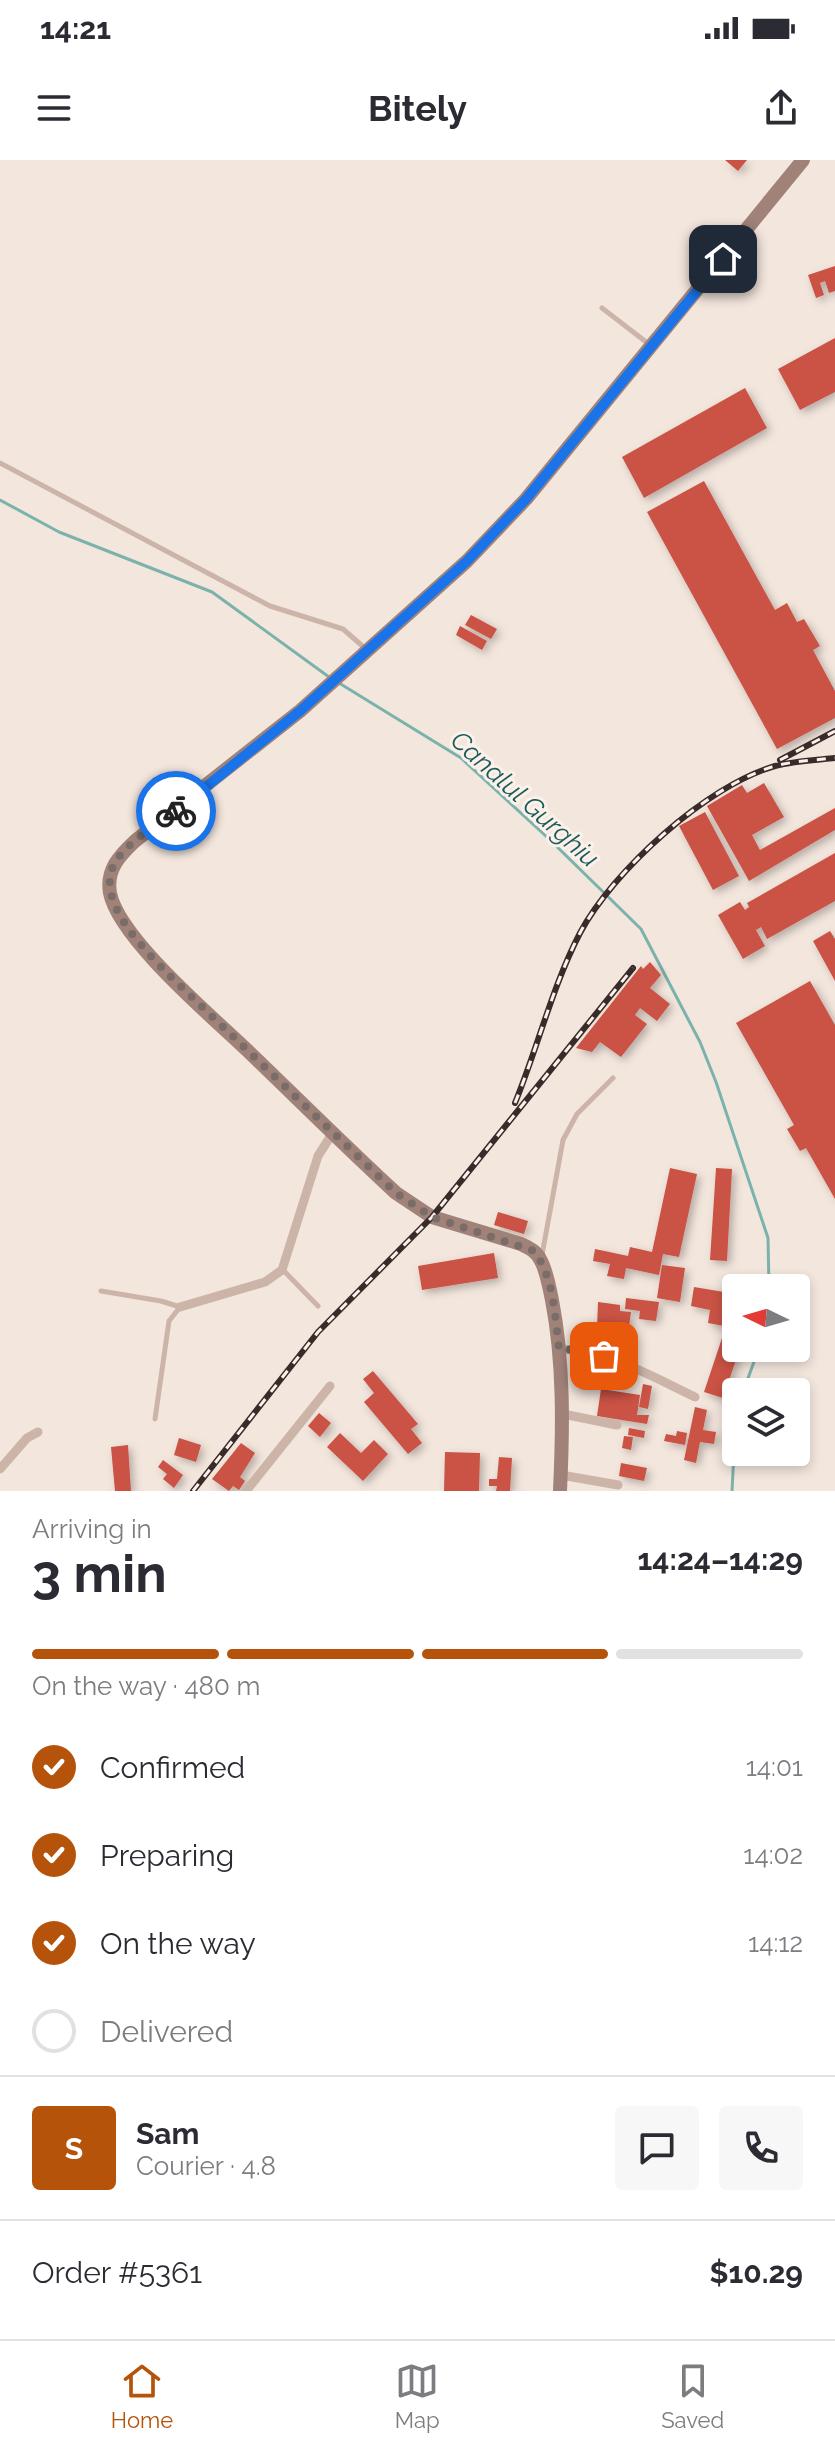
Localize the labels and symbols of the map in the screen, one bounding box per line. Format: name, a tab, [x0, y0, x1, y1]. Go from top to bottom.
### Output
pin	[689, 225, 757, 293]
water label: Canalul Gurghiu	[445, 725, 605, 873]
courier	[136, 771, 216, 851]
north arrow	[722, 1274, 810, 1362]
pin	[570, 1322, 638, 1390]

